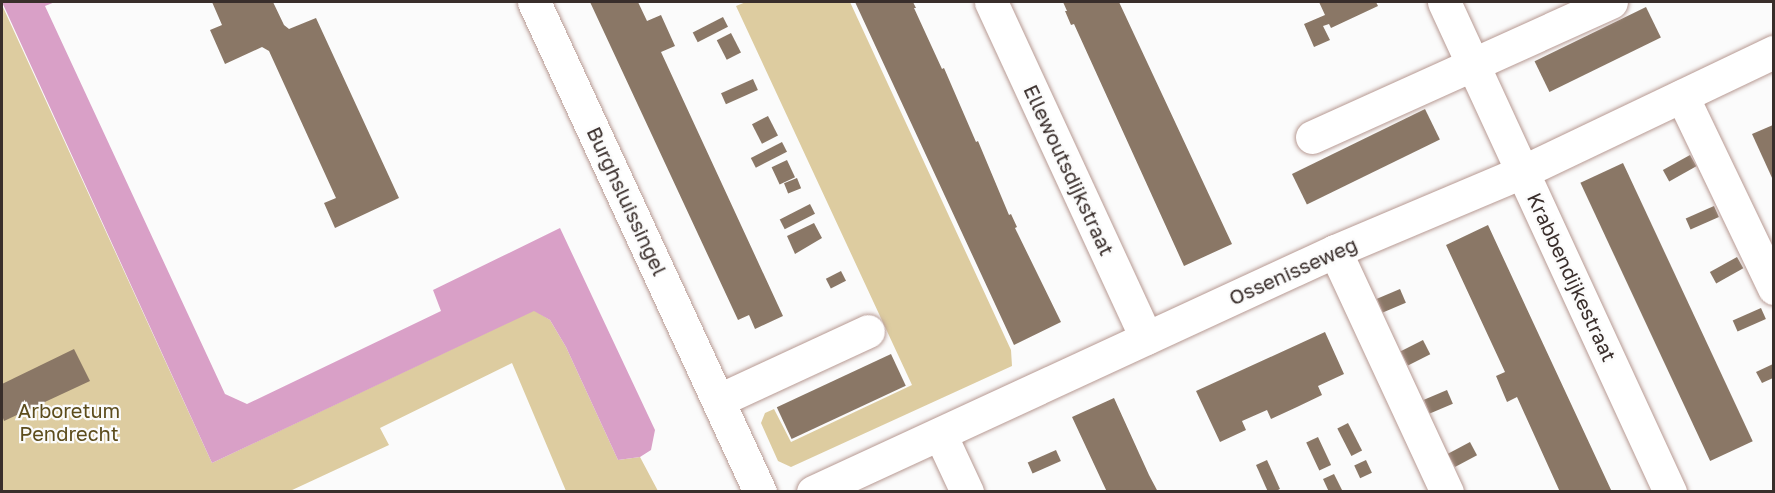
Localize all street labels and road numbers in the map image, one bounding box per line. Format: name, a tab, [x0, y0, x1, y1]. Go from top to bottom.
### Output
street label: Ellewoutsdijkstraat	[1019, 81, 1119, 259]
street label: Burghsluissingel	[582, 123, 672, 279]
street label: Krabbendijkestraat	[1522, 189, 1622, 365]
street label: Ossenisseweg	[1225, 232, 1361, 310]

